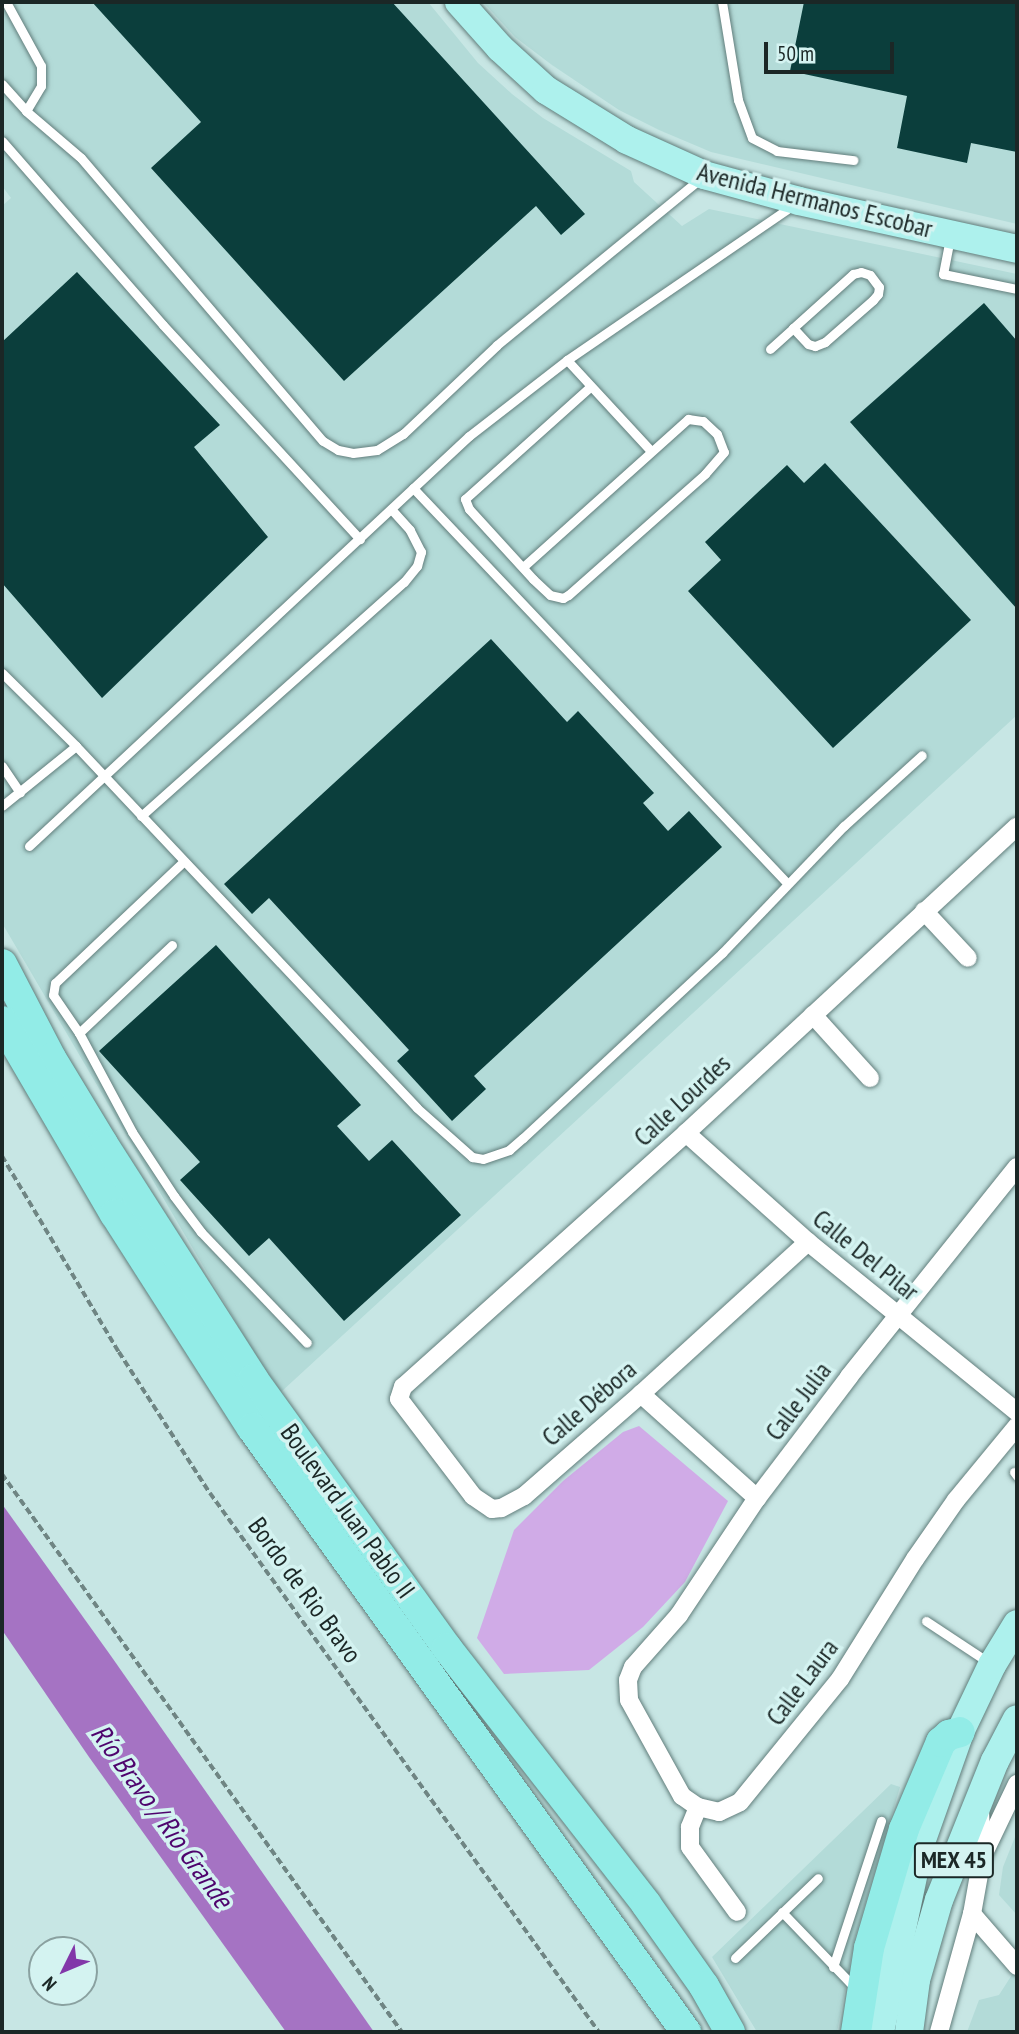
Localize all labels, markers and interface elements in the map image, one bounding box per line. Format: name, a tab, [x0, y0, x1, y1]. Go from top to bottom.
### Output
scale bar	[767, 28, 897, 72]
text: 50 m	[777, 40, 814, 67]
street label: Avenida Hermanos Escobar	[694, 156, 936, 244]
street label: Calle Lourdes	[627, 1048, 737, 1152]
street label: Calle Del Pilar	[807, 1203, 925, 1307]
street label: Calle Débora	[535, 1354, 643, 1452]
street label: Calle Julia	[758, 1356, 838, 1446]
street label: Boulevard Juan Pablo II	[274, 1418, 422, 1604]
street label: Bordo de Rio Bravo	[242, 1511, 368, 1669]
street label: Calle Laura	[759, 1633, 845, 1731]
water label: Río Bravo / Rio Grande	[84, 1718, 240, 1914]
road number: MEX 45	[912, 1840, 996, 1881]
north arrow	[28, 1936, 98, 2006]
text: N	[37, 1972, 61, 1996]

